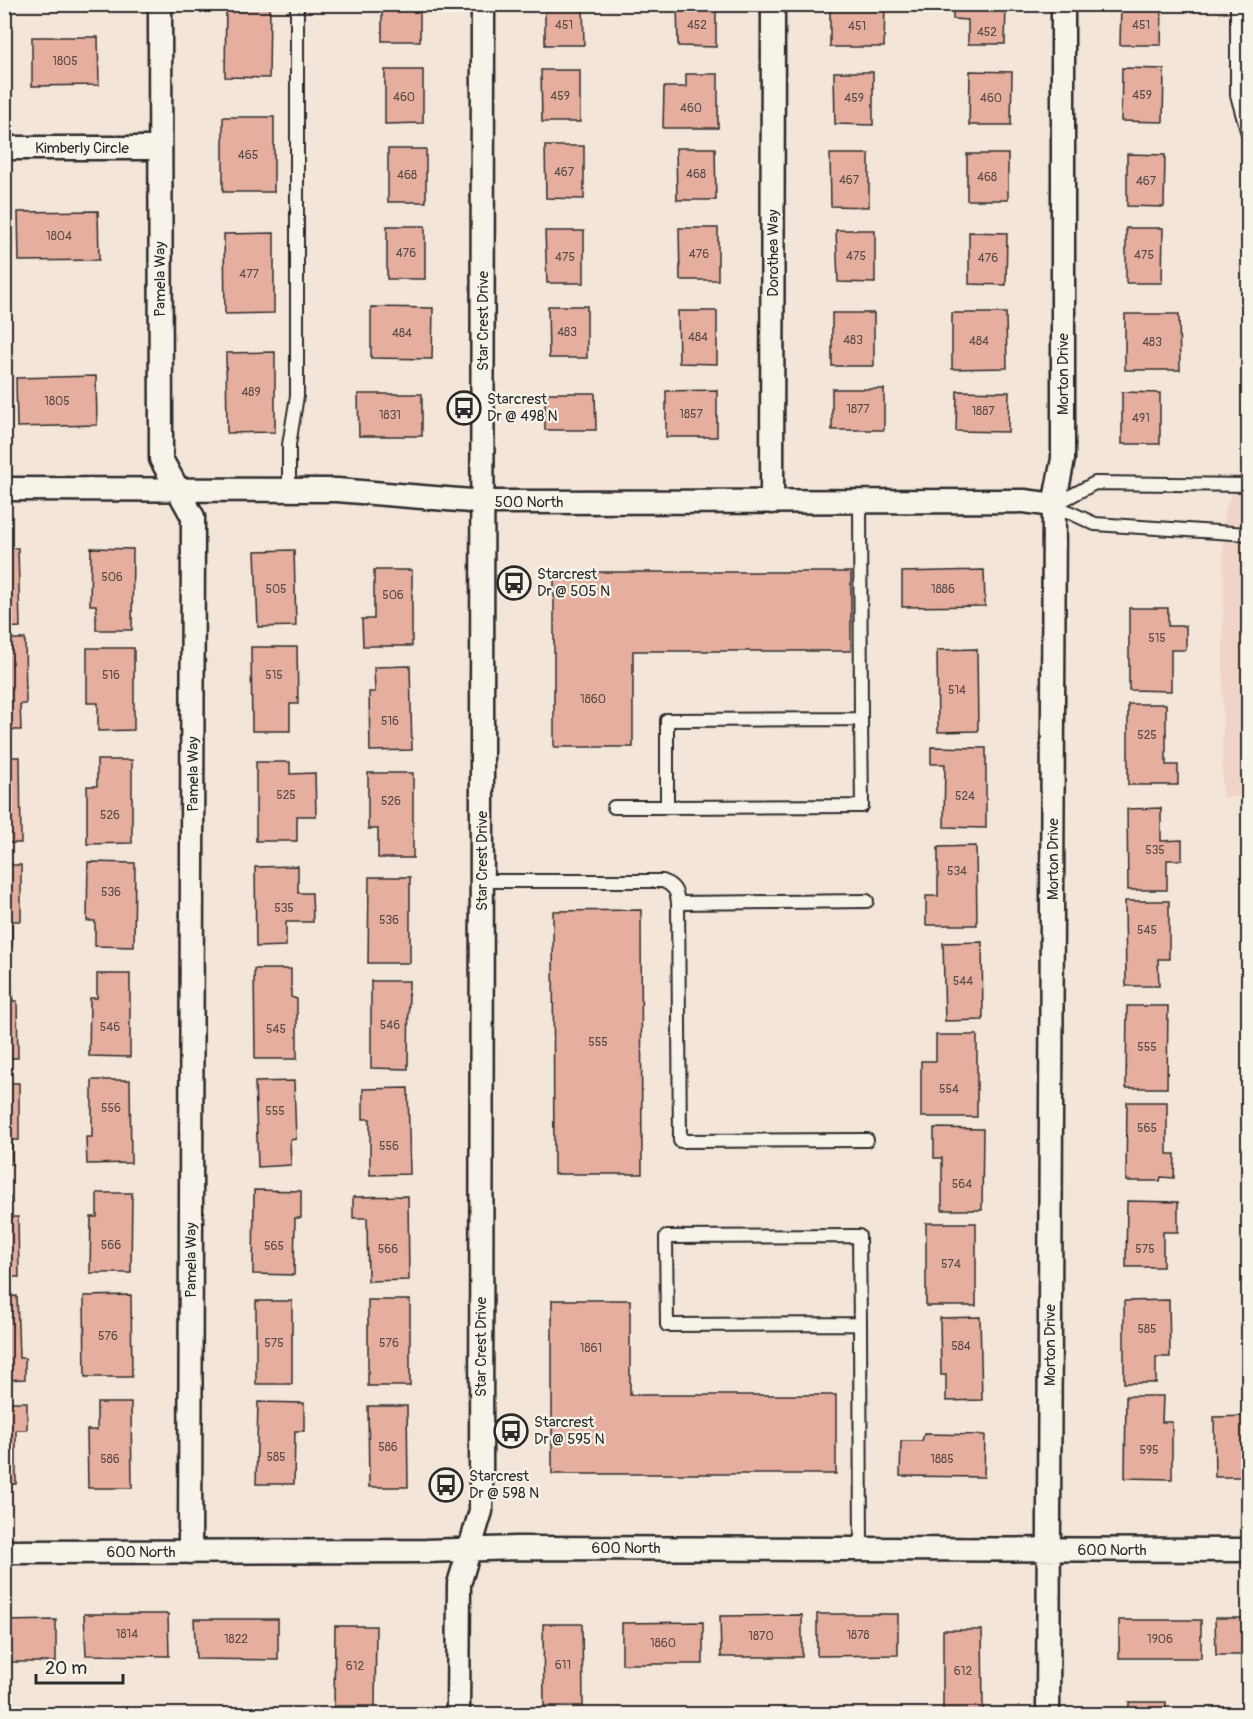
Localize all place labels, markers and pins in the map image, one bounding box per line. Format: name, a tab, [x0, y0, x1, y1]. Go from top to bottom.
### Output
bus stop icon: Starcrest Dr @ 498 N	[446, 390, 482, 426]
place label: Starcrest Dr @ 498 N	[487, 390, 558, 426]
bus stop icon: Starcrest Dr @ 505 N	[496, 565, 532, 601]
place label: Starcrest Dr @ 505 N	[537, 565, 610, 601]
bus stop icon: Starcrest Dr @ 595 N	[493, 1413, 529, 1449]
place label: Starcrest Dr @ 595 N	[534, 1413, 605, 1449]
bus stop icon: Starcrest Dr @ 598 N	[428, 1467, 464, 1503]
place label: Starcrest Dr @ 598 N	[469, 1467, 539, 1503]

